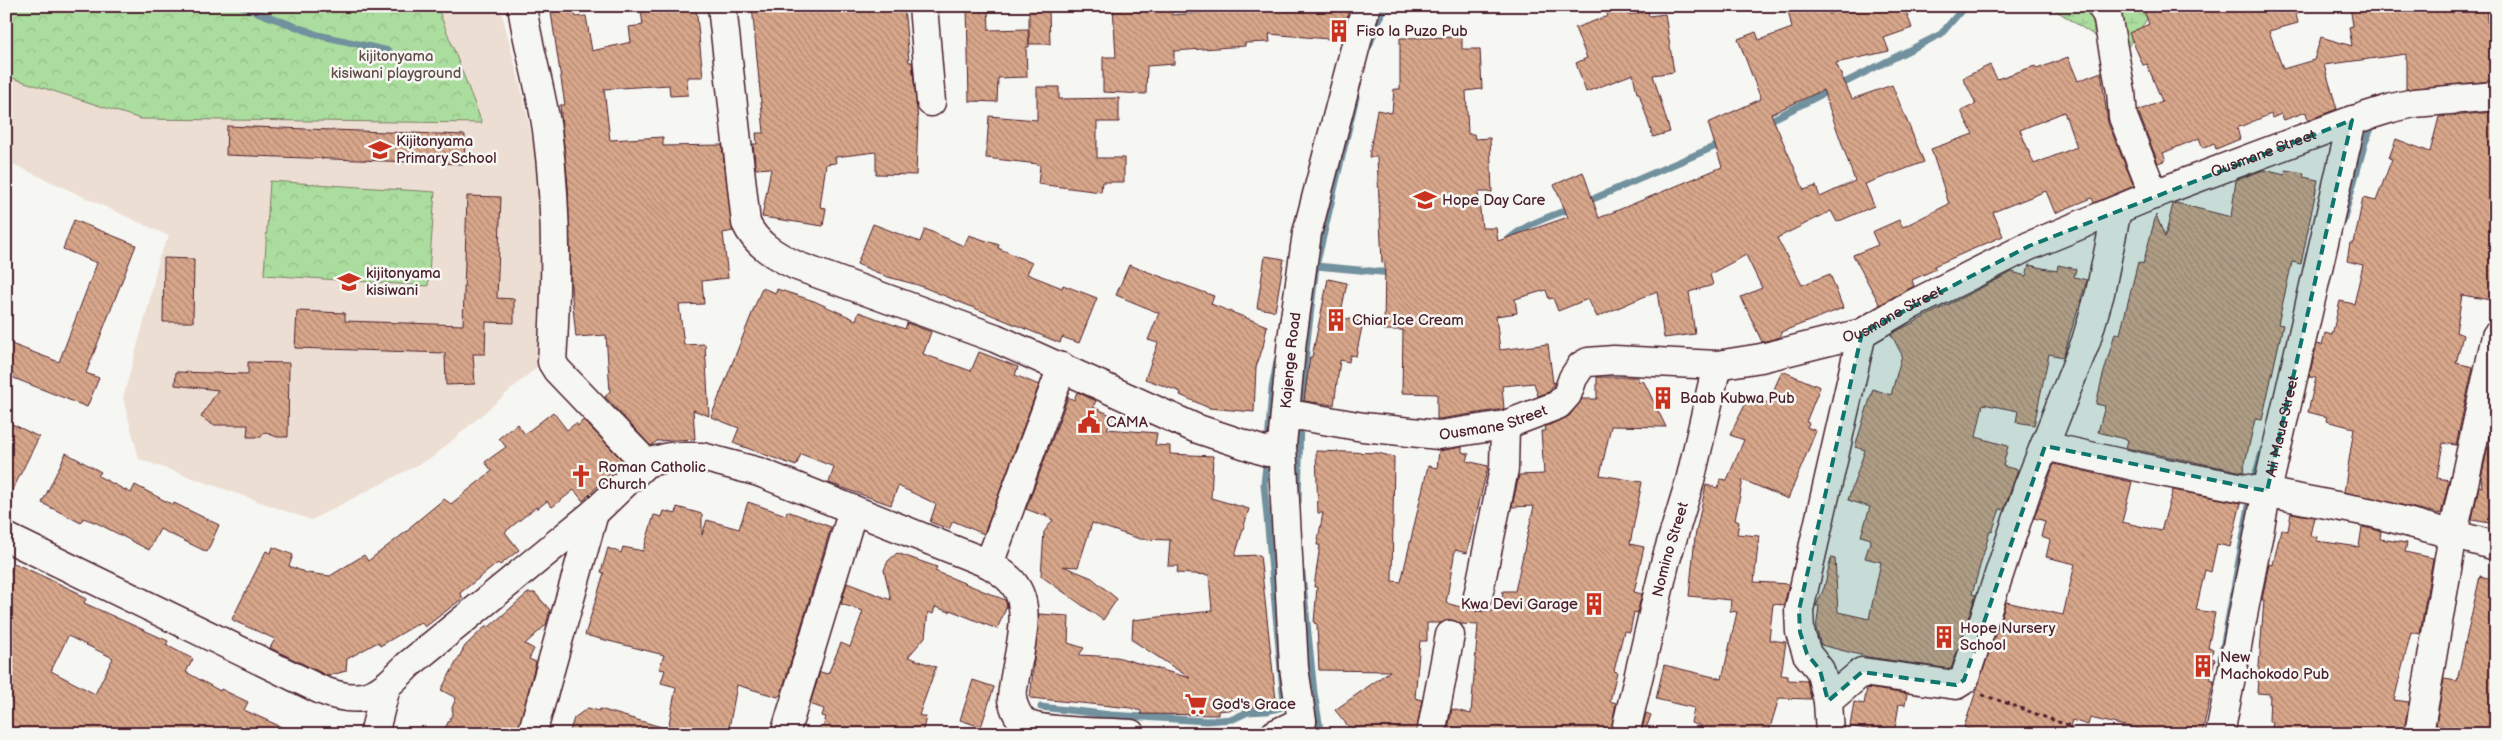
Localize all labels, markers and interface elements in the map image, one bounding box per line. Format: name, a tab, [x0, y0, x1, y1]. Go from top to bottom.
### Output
building icon: Fiso la Puzo Pub	[1326, 18, 1352, 44]
place label: Fiso la Puzo Pub	[1356, 22, 1468, 41]
park label: kijitonyama kisiwani playground	[331, 47, 461, 83]
street label: Ousmane Street	[2208, 125, 2319, 182]
place label: Kijitonyama Primary School	[396, 132, 497, 168]
school or university icon: Kijitonyama Primary School	[367, 137, 393, 163]
school or university icon: Hope Day Care	[1412, 187, 1438, 213]
place label: Hope Day Care	[1442, 191, 1545, 210]
place label: kijitonyama kisiwani	[366, 264, 441, 300]
school or university icon: kijitonyama kisiwani	[336, 269, 362, 295]
street label: Ousmane Street	[1840, 281, 1946, 347]
building icon: Chiar Ice Cream	[1323, 307, 1349, 333]
street label: Kajenge Road	[1276, 311, 1305, 409]
place label: Chiar Ice Cream	[1352, 311, 1464, 330]
street label: Ali Maua Street	[2261, 373, 2303, 479]
building icon: Baab Kubwa Pub	[1650, 385, 1676, 411]
place label: Baab Kubwa Pub	[1680, 389, 1795, 408]
street label: Ousmane Street	[1438, 400, 1550, 444]
public building icon: CAMA	[1076, 409, 1102, 435]
place label: CAMA	[1106, 413, 1149, 432]
place label: Roman Catholic Church	[598, 458, 706, 494]
church icon: Roman Catholic Church	[568, 463, 594, 489]
street label: Nomino Street	[1648, 499, 1693, 599]
building icon: Kwa Devi Garage	[1581, 591, 1607, 617]
place label: Kwa Devi Garage	[1461, 595, 1578, 614]
place label: Hope Nursery School	[1960, 619, 2056, 655]
building icon: Hope Nursery School	[1931, 624, 1957, 650]
place label: New Machokodo Pub	[2220, 648, 2330, 684]
building icon: New Machokodo Pub	[2190, 653, 2216, 679]
supermarket icon: God's Grace	[1183, 691, 1209, 717]
place label: God's Grace	[1212, 695, 1296, 714]

